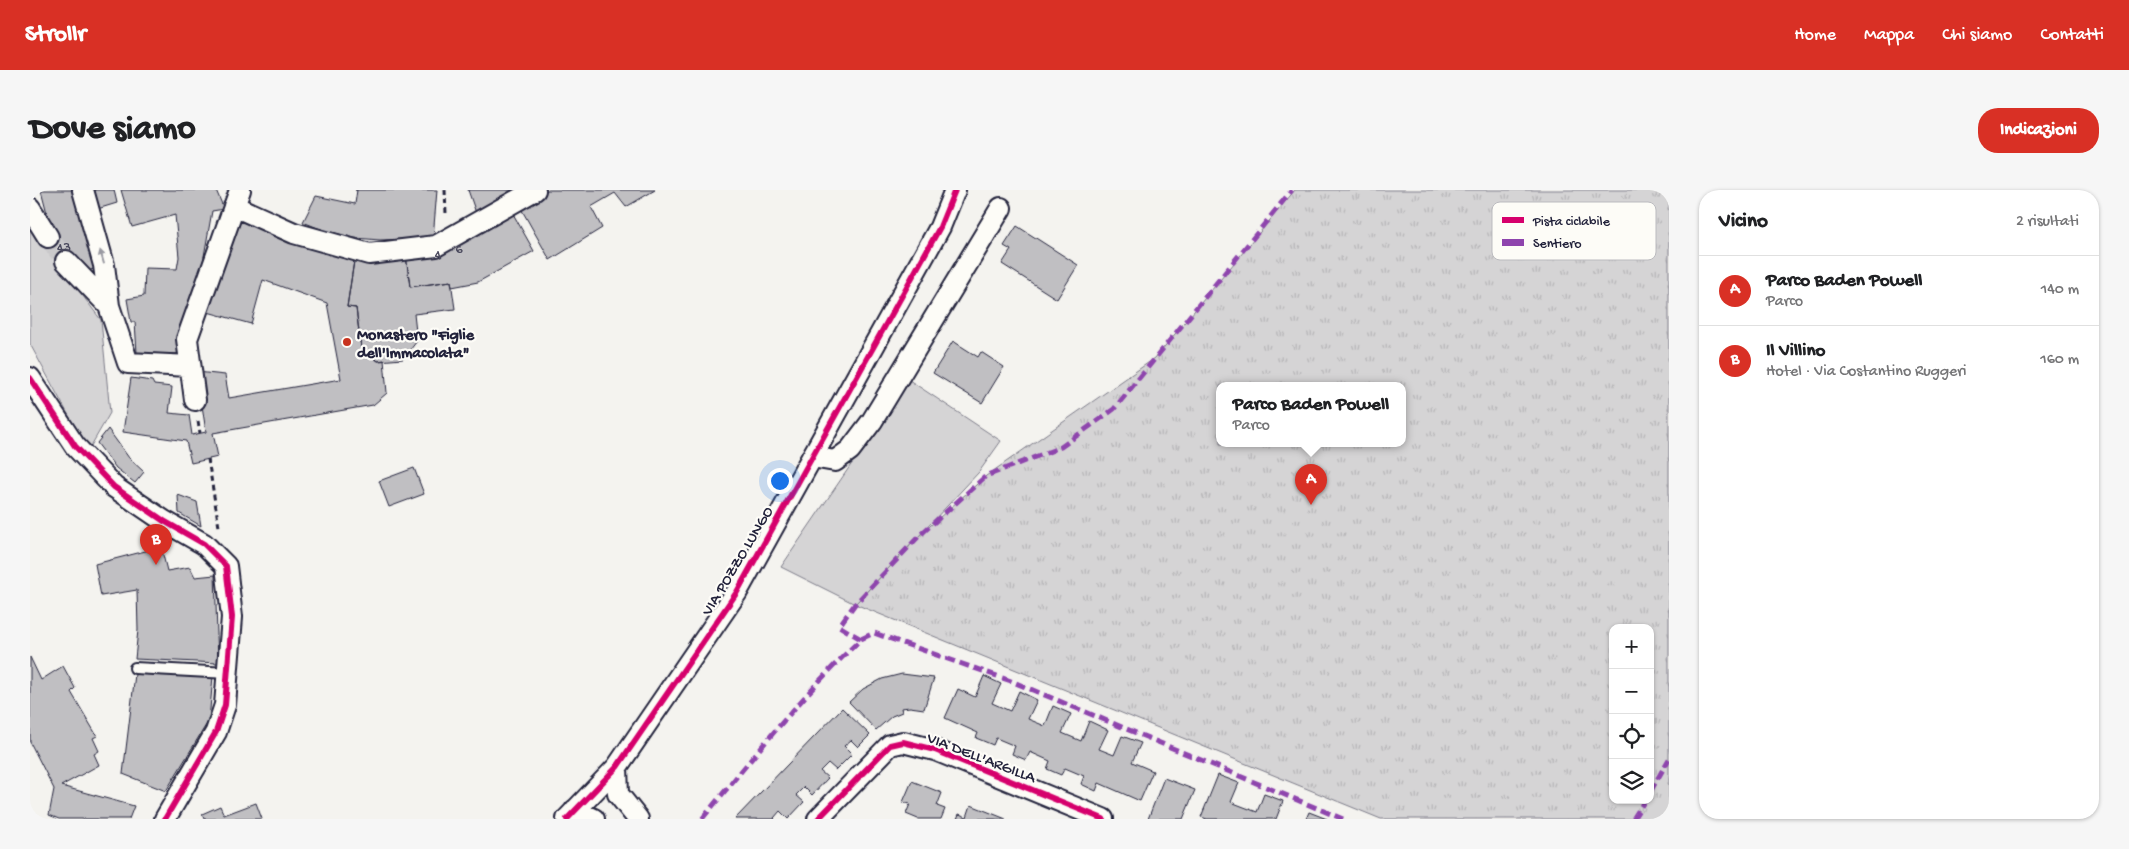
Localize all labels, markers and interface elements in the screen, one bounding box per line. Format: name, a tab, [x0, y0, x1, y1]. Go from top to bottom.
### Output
text: Strollr	[25, 21, 86, 50]
text: Home	[1794, 25, 1836, 46]
text: Mappa	[1864, 25, 1914, 46]
text: Chi siamo	[1942, 25, 2012, 46]
text: Contatti	[2040, 25, 2104, 46]
button: Indicazioni	[1978, 108, 2099, 153]
text: Dove siamo	[30, 110, 196, 151]
legend	[1492, 202, 1656, 260]
text: Vicino	[1719, 210, 1768, 235]
text: 2 risultati	[2016, 213, 2079, 232]
text: Pista ciclabile	[1532, 214, 1611, 231]
text: Sentiero	[1533, 236, 1582, 253]
house number: 43	[57, 240, 71, 257]
house number: 6	[455, 242, 463, 259]
house number: 4	[435, 247, 442, 264]
one-way arrow	[98, 250, 106, 265]
text: Parco Baden Powell	[1766, 270, 1923, 293]
text: A	[1730, 281, 1740, 300]
text: 140 m	[2041, 281, 2079, 300]
text: Parco	[1766, 293, 1803, 312]
place label: Monastero "Figlie dell'Immacolata"	[357, 327, 475, 364]
marker: Monastero "Figlie dell'Immacolata"	[341, 336, 353, 348]
text: Il Villino	[1766, 340, 1825, 363]
text: B	[1731, 351, 1739, 370]
text: 160 m	[2040, 351, 2079, 370]
text: Hotel · Via Costantino Ruggeri	[1766, 363, 1966, 382]
popup	[1216, 382, 1406, 447]
text: Parco Baden Powell	[1233, 394, 1389, 417]
text: Parco	[1233, 417, 1270, 436]
pin: A	[1295, 464, 1327, 505]
your location	[767, 468, 793, 494]
street label: VIA POZZO LUNGO	[698, 504, 779, 621]
pin: B	[140, 524, 172, 565]
map controls	[1609, 624, 1654, 804]
button: +	[1609, 624, 1654, 669]
button: −	[1609, 669, 1654, 714]
button: locate	[1609, 714, 1654, 759]
street label: VIA DELL'ARGILLA	[923, 729, 1039, 789]
button: layers	[1609, 759, 1654, 804]

